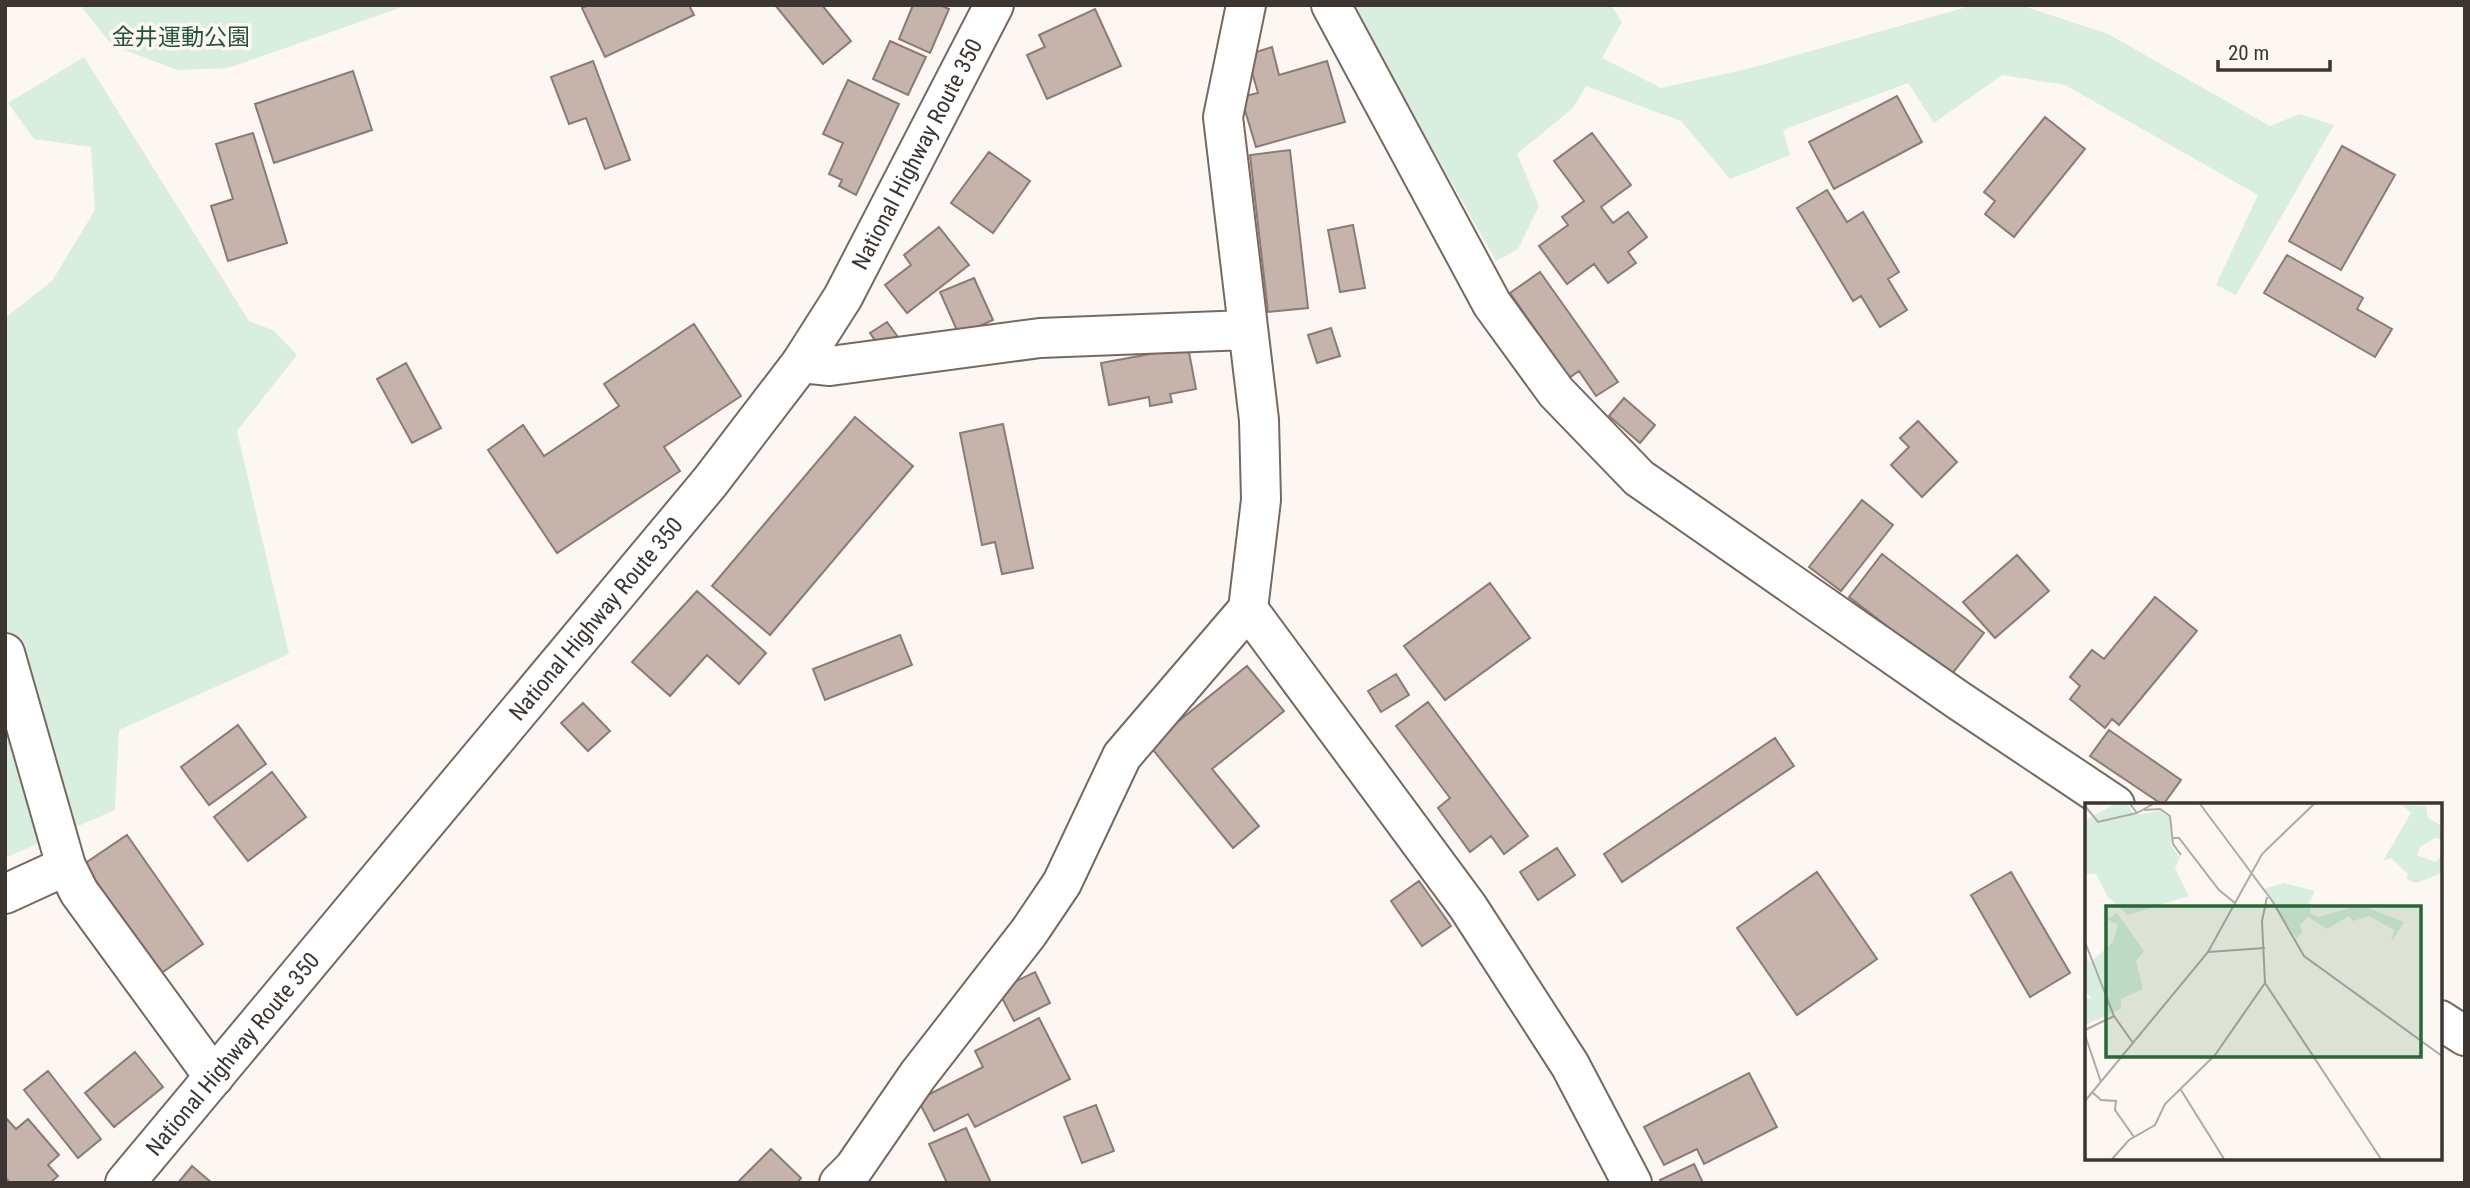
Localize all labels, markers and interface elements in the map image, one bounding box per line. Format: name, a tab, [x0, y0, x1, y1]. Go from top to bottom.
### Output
park label: 金井運動公園	[112, 24, 250, 51]
scale bar	[2218, 28, 2330, 72]
street label: National Highway Route 350	[847, 34, 988, 274]
text: 20 m	[2228, 41, 2269, 65]
street label: National Highway Route 350	[504, 512, 689, 726]
inset map	[2085, 803, 2442, 1160]
street label: National Highway Route 350	[141, 947, 325, 1161]

